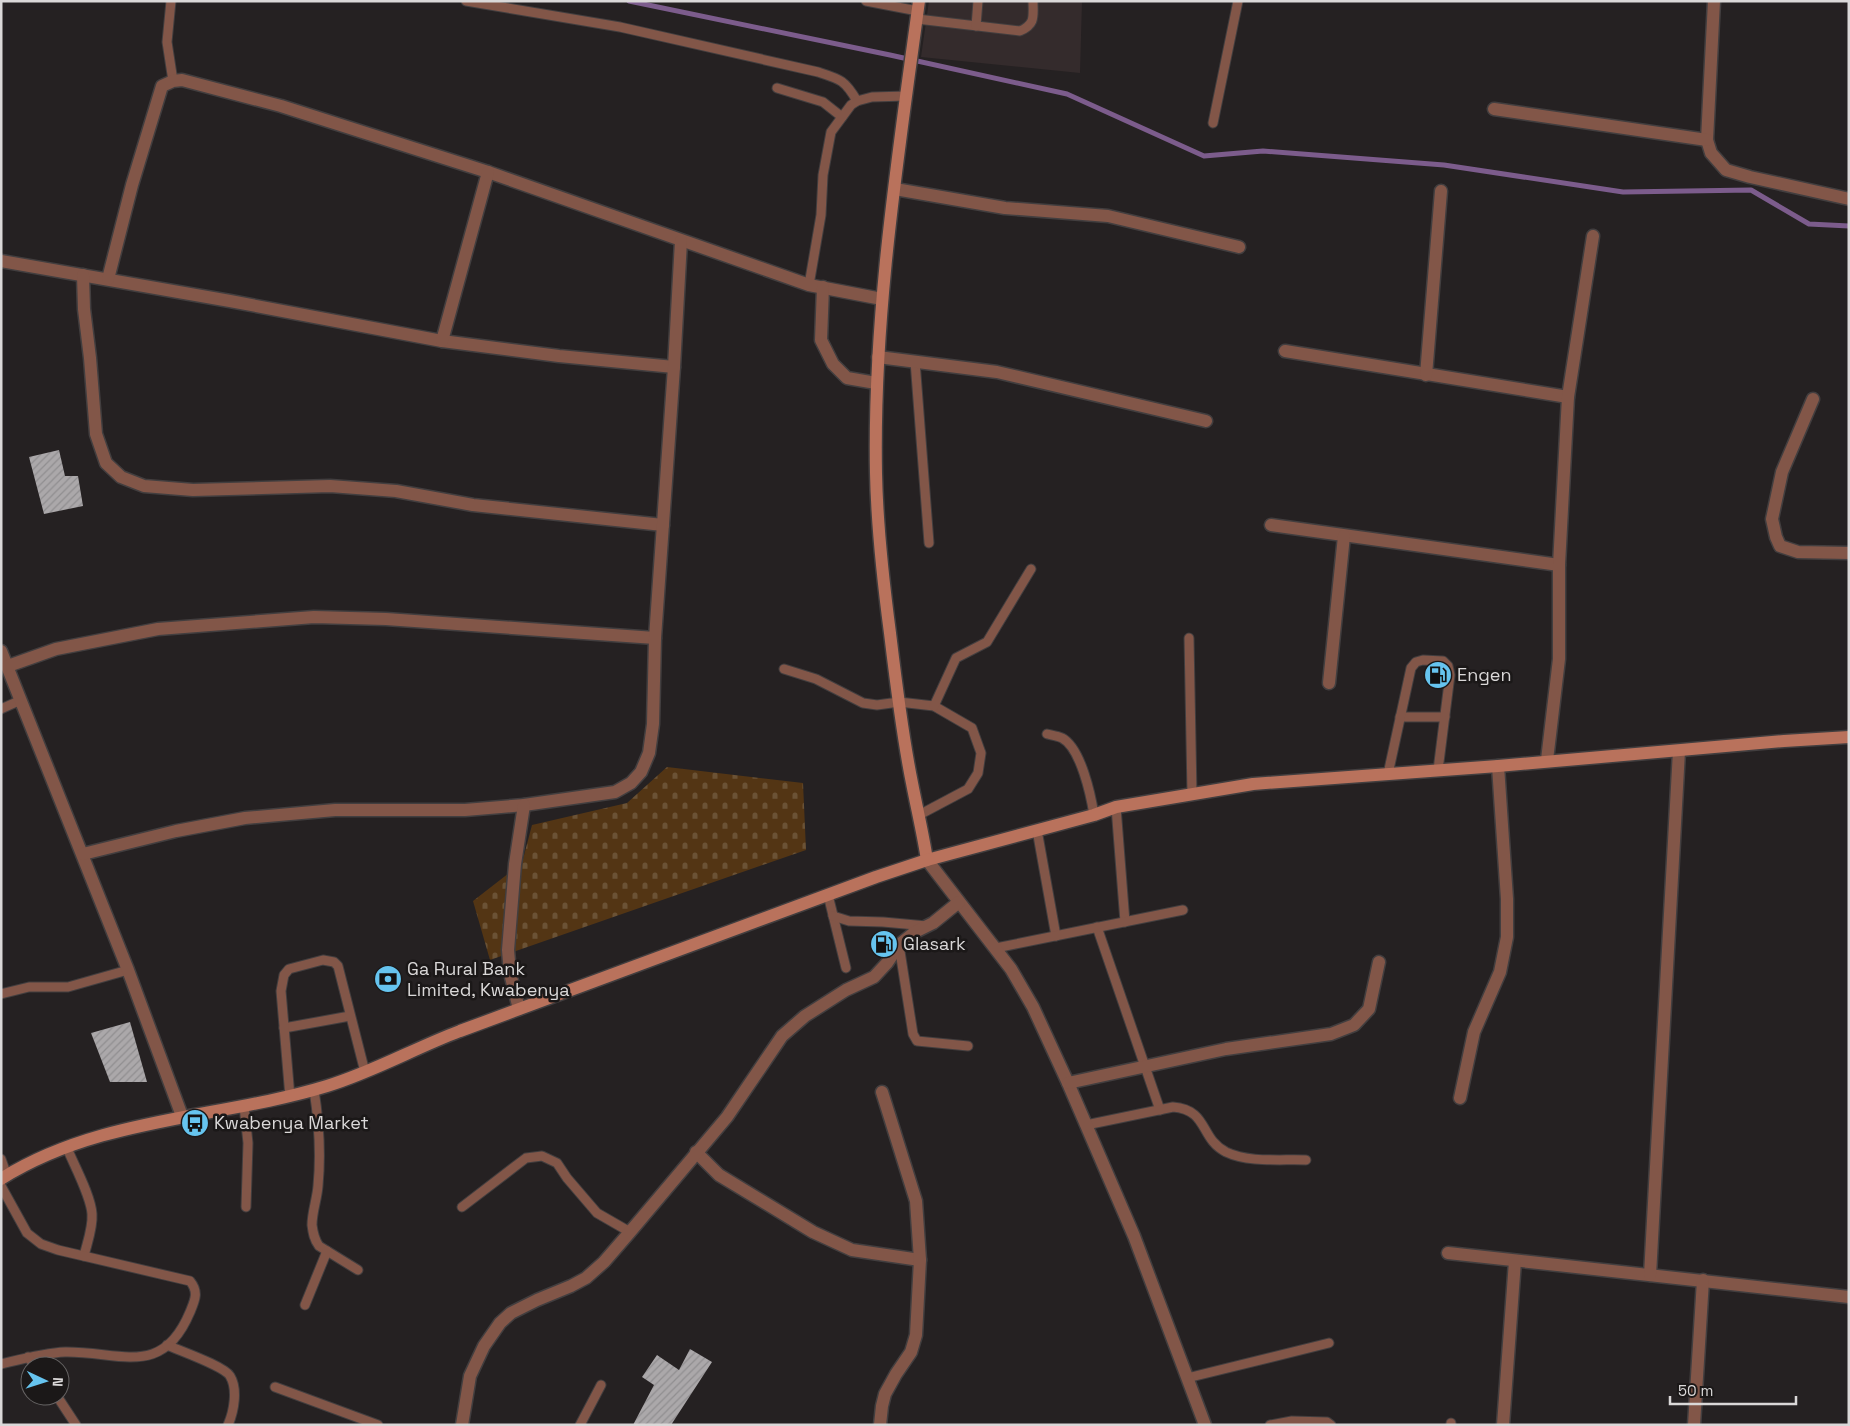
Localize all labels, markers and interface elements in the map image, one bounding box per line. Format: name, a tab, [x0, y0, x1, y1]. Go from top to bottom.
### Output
fuel station icon: Engen	[1423, 660, 1453, 690]
place label: Engen	[1457, 663, 1511, 686]
fuel station icon: Glasark	[869, 929, 899, 959]
place label: Glasark	[903, 932, 966, 955]
place label: Ga Rural Bank Limited, Kwabenya	[407, 957, 570, 1001]
bank icon: Ga Rural Bank Limited, Kwabenya	[373, 964, 403, 994]
bus stop icon: Kwabenya Market	[180, 1108, 210, 1138]
place label: Kwabenya Market	[214, 1111, 369, 1134]
north arrow	[20, 1356, 70, 1406]
scale bar	[1670, 1374, 1796, 1406]
text: N	[49, 1377, 67, 1387]
text: 50 m	[1678, 1381, 1713, 1400]

